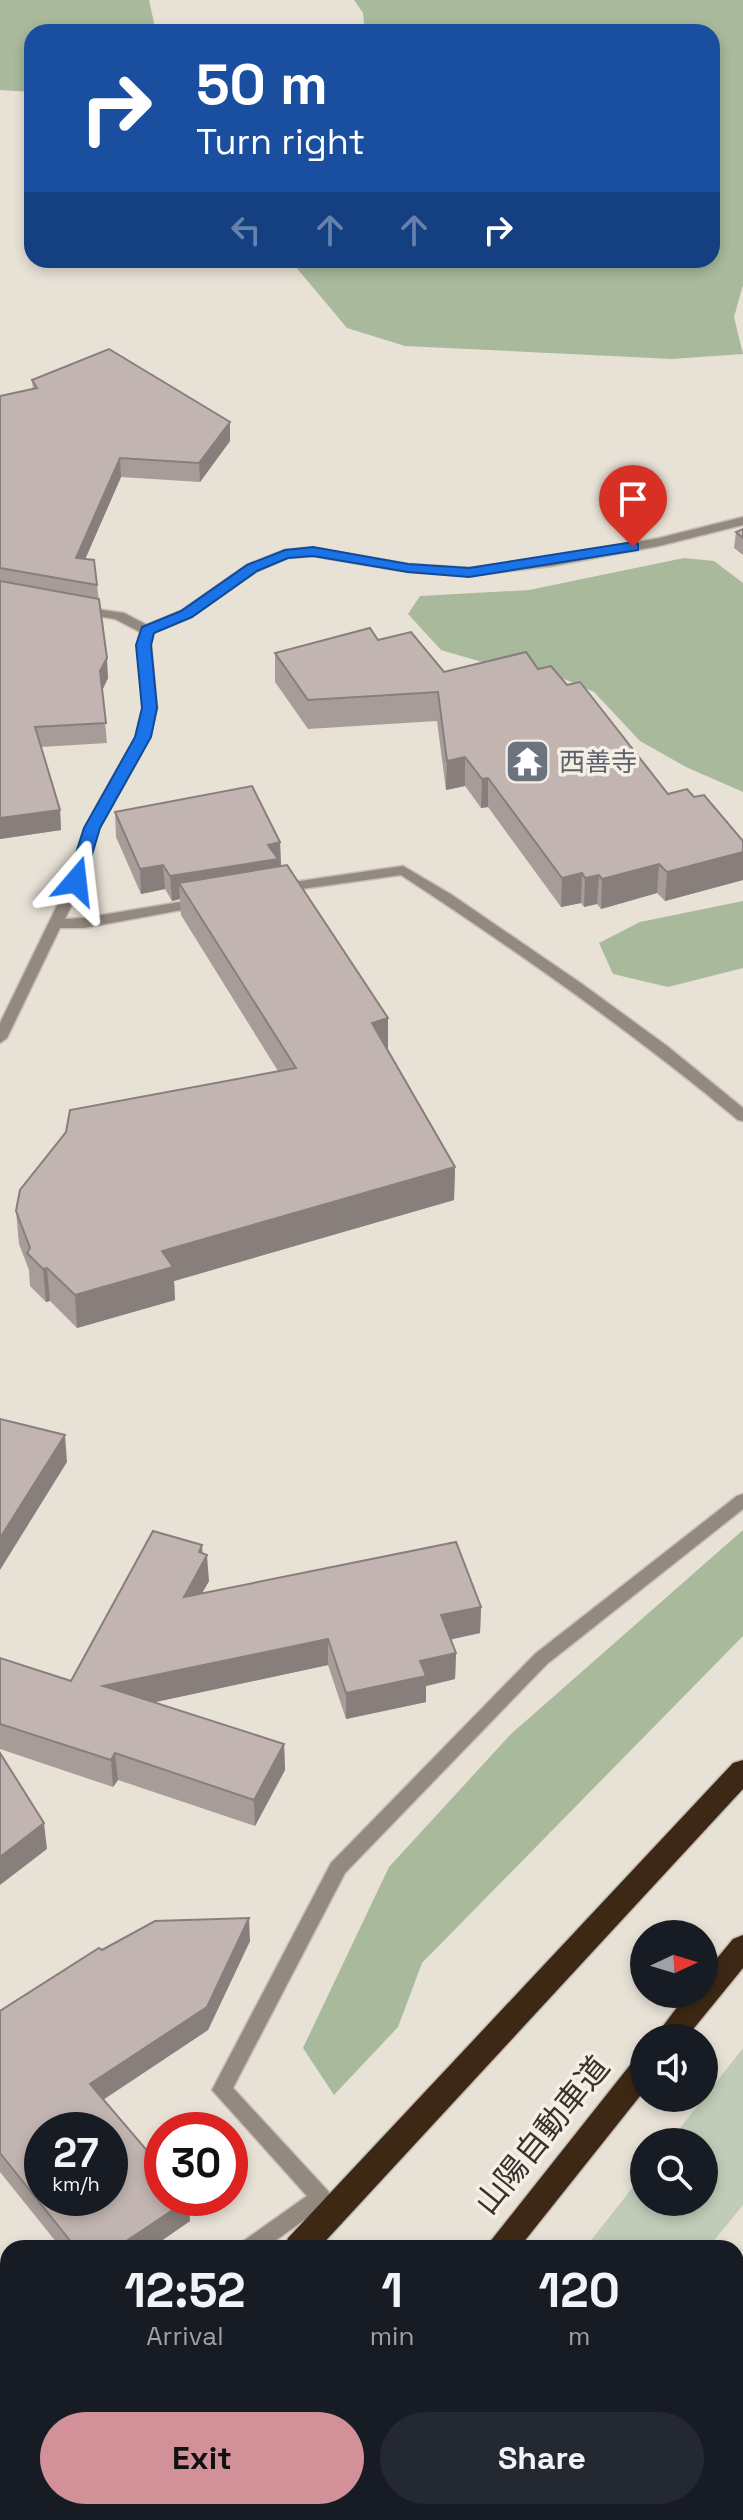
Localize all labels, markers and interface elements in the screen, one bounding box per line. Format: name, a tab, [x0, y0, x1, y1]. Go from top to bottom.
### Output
text: 50 m	[196, 49, 328, 120]
icon: right	[64, 56, 168, 160]
text: Turn right	[196, 119, 365, 165]
icon: left	[224, 208, 268, 252]
icon: ahead	[308, 208, 352, 252]
icon: ahead	[392, 208, 436, 252]
icon: right	[476, 208, 520, 252]
pin	[599, 465, 667, 547]
icon: arrive	[611, 477, 655, 521]
temple icon: 西善寺	[504, 738, 552, 786]
place label: 西善寺	[559, 745, 637, 779]
position arrow	[34, 839, 118, 923]
north arrow	[630, 1920, 718, 2008]
map controls	[630, 1920, 718, 2216]
button: sound	[630, 2024, 718, 2112]
street label: 山陽自動車道	[466, 2048, 618, 2222]
speed limit sign: 30	[144, 2112, 248, 2216]
text: 27	[53, 2128, 99, 2179]
button: search	[630, 2128, 718, 2216]
text: km/h	[52, 2171, 100, 2197]
text: 12:52	[124, 2260, 246, 2321]
text: 1	[381, 2260, 403, 2321]
text: 120	[539, 2260, 620, 2321]
text: Arrival	[146, 2319, 224, 2353]
text: min	[370, 2319, 414, 2353]
text: m	[568, 2319, 590, 2353]
button: Exit	[40, 2412, 364, 2504]
button: Share	[380, 2412, 704, 2504]

